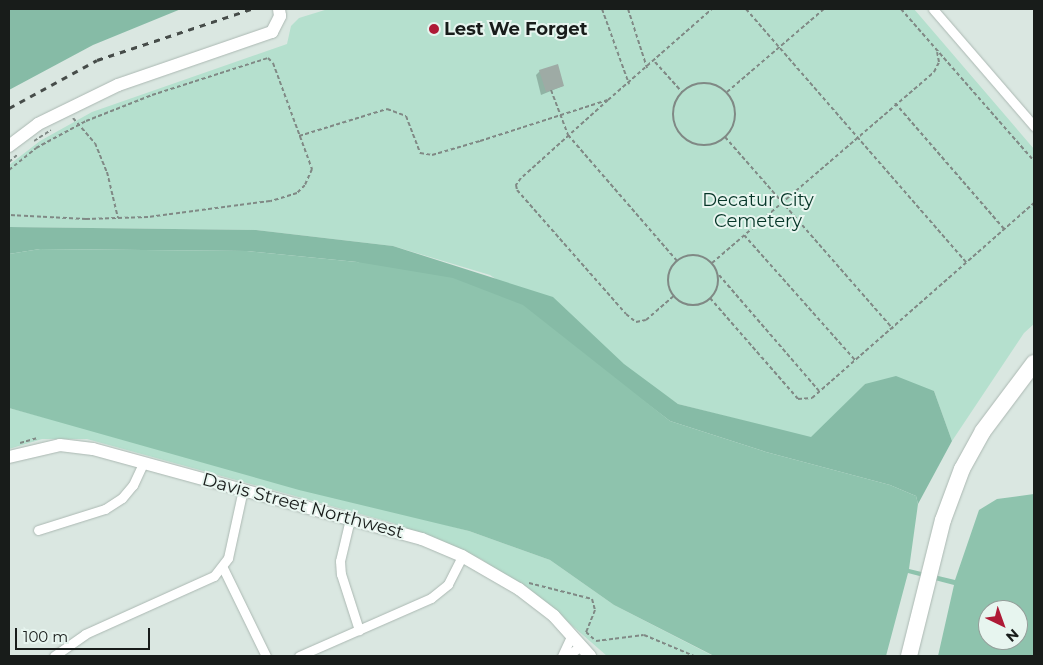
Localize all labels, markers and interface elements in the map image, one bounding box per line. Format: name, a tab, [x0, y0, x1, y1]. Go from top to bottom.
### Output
place label: Lest We Forget	[444, 18, 587, 40]
marker: Lest We Forget	[428, 23, 440, 35]
park label: Decatur City Cemetery	[702, 190, 814, 232]
street label: Davis Street Northwest	[200, 469, 406, 543]
north arrow	[978, 600, 1028, 650]
scale bar	[18, 618, 152, 650]
text: N	[1002, 625, 1023, 646]
text: 100 m	[23, 627, 68, 646]

